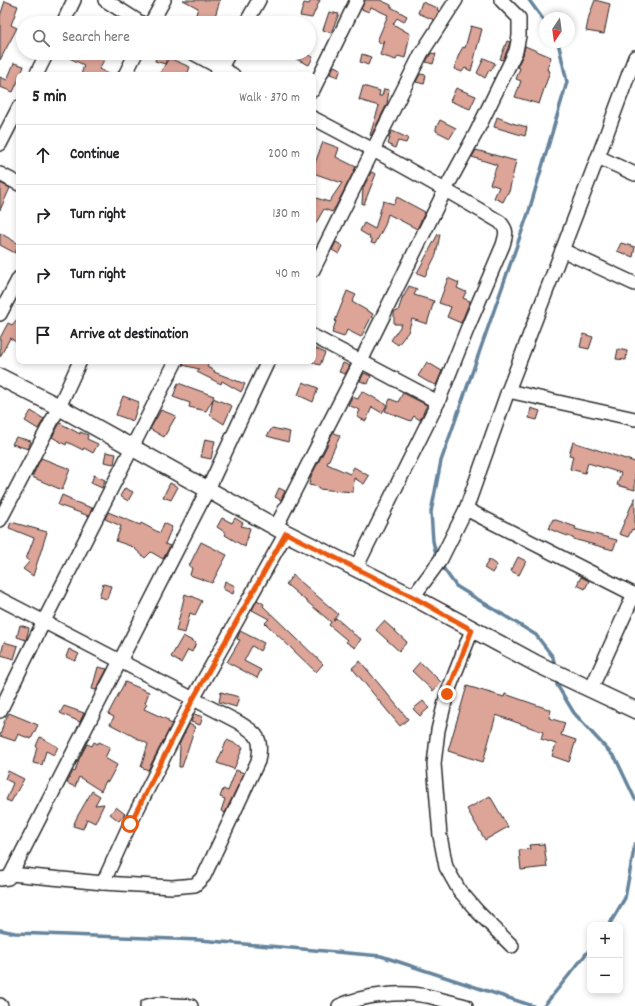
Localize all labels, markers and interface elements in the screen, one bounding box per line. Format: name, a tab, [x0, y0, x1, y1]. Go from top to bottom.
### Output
north arrow	[539, 12, 575, 48]
search box	[16, 16, 316, 60]
icon: search	[30, 27, 52, 49]
text: Search here	[62, 27, 130, 49]
text: 5 min	[32, 86, 66, 110]
text: Walk · 370 m	[239, 89, 300, 108]
icon: ahead	[32, 144, 54, 166]
text: Continue	[70, 144, 119, 166]
text: 200 m	[268, 145, 300, 164]
icon: right	[32, 204, 54, 226]
text: Turn right	[70, 204, 126, 226]
text: 130 m	[272, 205, 300, 224]
icon: right	[32, 264, 54, 286]
text: Turn right	[70, 264, 126, 286]
text: 40 m	[276, 265, 300, 284]
icon: arrive	[32, 324, 54, 346]
text: Arrive at destination	[70, 324, 188, 346]
route end	[438, 685, 456, 703]
route start	[121, 815, 139, 833]
map controls	[587, 922, 623, 994]
button: +	[587, 922, 623, 958]
button: −	[587, 958, 623, 994]

